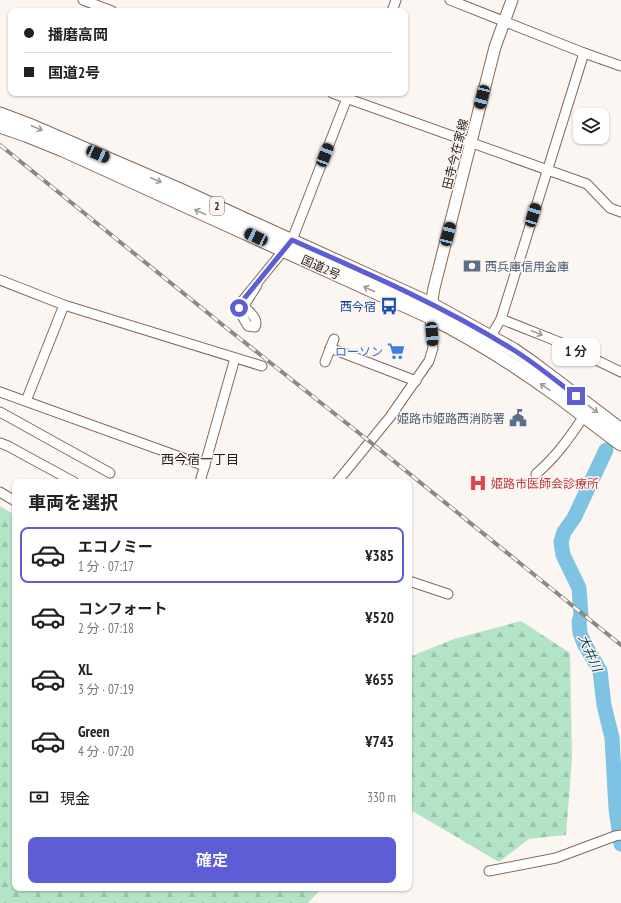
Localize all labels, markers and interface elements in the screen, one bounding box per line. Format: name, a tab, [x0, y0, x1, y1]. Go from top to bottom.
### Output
text: 播磨高岡	[48, 25, 108, 44]
text: 国道2号	[48, 63, 100, 82]
car	[473, 84, 491, 110]
map controls	[573, 108, 609, 144]
button: layers	[573, 108, 609, 144]
street label: 田寺今在家線	[439, 117, 471, 191]
one-way arrow	[30, 125, 42, 132]
car	[315, 142, 335, 168]
car	[85, 144, 111, 164]
one-way arrow	[149, 176, 161, 184]
road number: 2	[210, 197, 224, 215]
car	[524, 202, 542, 228]
one-way arrow	[194, 208, 206, 215]
car	[439, 221, 457, 247]
car	[243, 226, 269, 248]
street label: 国道2号	[299, 252, 343, 282]
bank icon: 西兵庫信用金庫	[462, 256, 482, 276]
place label: 西兵庫信用金庫	[485, 259, 569, 274]
one-way arrow	[363, 285, 375, 292]
bus stop icon: 西今宿	[379, 296, 399, 316]
route start	[230, 299, 248, 317]
place label: 西今宿	[340, 299, 376, 314]
car	[425, 322, 439, 346]
one-way arrow	[531, 330, 543, 338]
callout: 1 分	[552, 338, 600, 366]
supermarket icon: ローソン	[386, 341, 406, 361]
text: 1 分	[565, 343, 587, 360]
place label: ローソン	[335, 344, 383, 359]
one-way arrow	[540, 383, 551, 391]
route end	[567, 387, 585, 405]
one-way arrow	[587, 404, 598, 413]
public building icon: 姫路市姫路西消防署	[508, 408, 528, 428]
place label: 姫路市姫路西消防署	[397, 411, 505, 426]
district label: 西今宿一丁目	[161, 451, 239, 468]
hospital icon: 姫路市医師会診療所	[468, 473, 488, 493]
place label: 姫路市医師会診療所	[491, 476, 599, 491]
text: 車両を選択	[28, 491, 118, 514]
icon: car	[30, 537, 66, 573]
text: エコノミー	[78, 537, 153, 556]
text: ¥385	[365, 546, 394, 565]
text: 1 分 · 07:17	[78, 558, 134, 575]
icon: car	[30, 599, 66, 635]
text: コンフォート	[78, 599, 168, 618]
text: ¥520	[365, 608, 394, 627]
text: 2 分 · 07:18	[78, 620, 134, 637]
water label: 大井川	[574, 632, 607, 676]
text: XL	[78, 660, 92, 679]
icon: car	[30, 661, 66, 697]
text: ¥655	[365, 670, 394, 689]
text: 3 分 · 07:19	[78, 681, 134, 698]
text: Green	[78, 722, 110, 741]
icon: car	[30, 723, 66, 759]
text: ¥743	[365, 732, 394, 751]
text: 4 分 · 07:20	[78, 743, 134, 760]
icon: cash	[28, 786, 50, 808]
text: 現金	[60, 789, 90, 808]
text: 330 m	[367, 789, 396, 806]
button: 確定	[28, 837, 396, 883]

